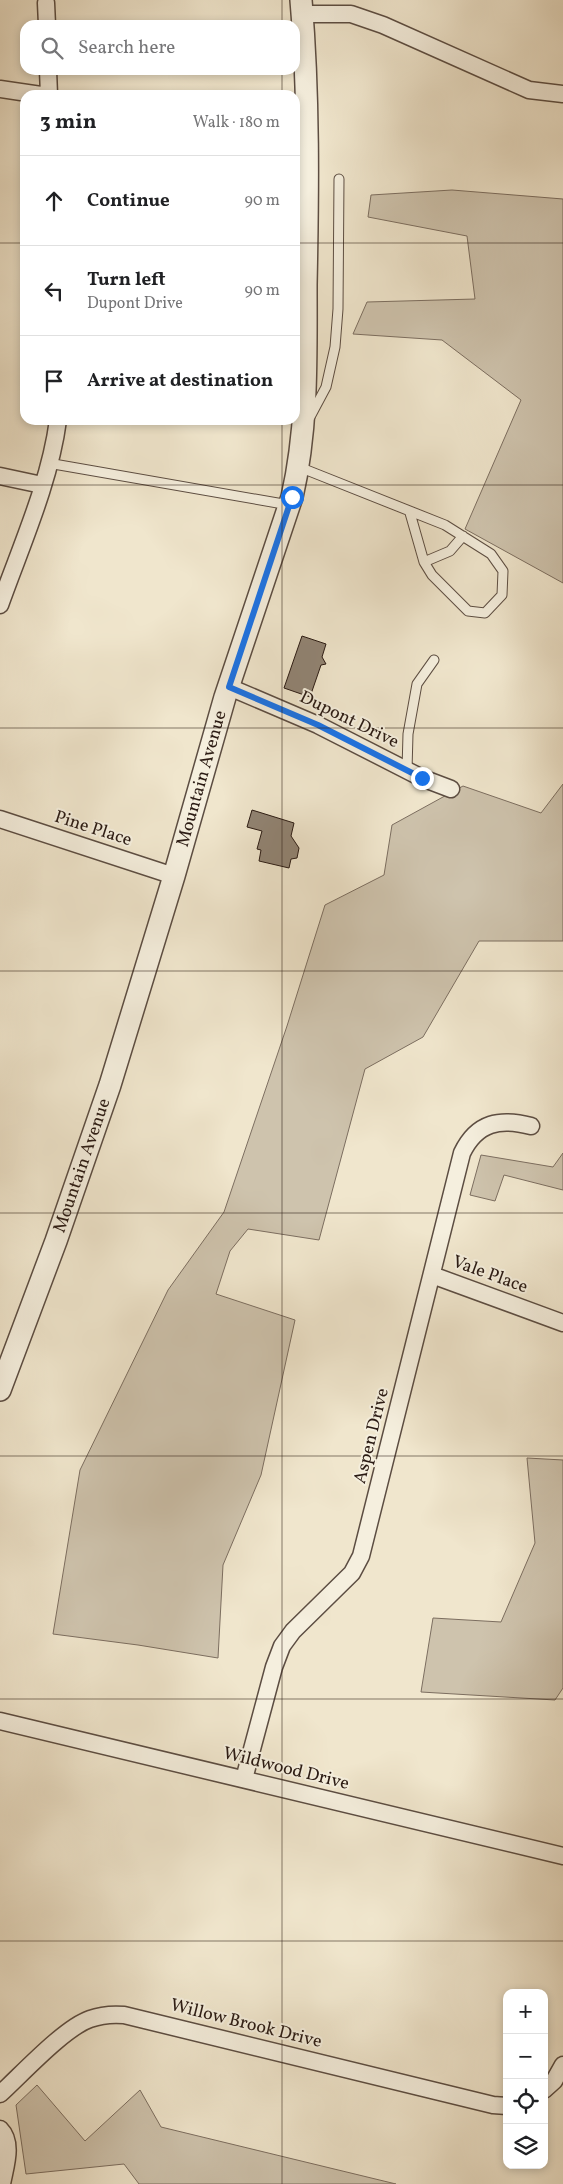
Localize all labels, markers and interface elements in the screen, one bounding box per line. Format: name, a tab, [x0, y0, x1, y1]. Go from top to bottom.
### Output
search box	[20, 20, 300, 75]
icon: search	[38, 34, 66, 62]
text: Search here	[78, 35, 175, 61]
text: 3 min	[40, 108, 96, 137]
text: Walk · 180 m	[193, 112, 280, 134]
icon: ahead	[40, 187, 68, 215]
text: Continue	[87, 188, 170, 214]
text: 90 m	[244, 190, 280, 212]
text: Turn left	[87, 267, 166, 293]
icon: left	[40, 277, 68, 305]
text: 90 m	[244, 280, 280, 302]
text: Dupont Drive	[87, 293, 183, 315]
icon: arrive	[40, 367, 68, 395]
text: Arrive at destination	[87, 368, 273, 394]
route start	[281, 486, 304, 509]
street label: Dupont Drive	[295, 685, 403, 755]
street label: Mountain Avenue	[170, 708, 233, 850]
route end	[411, 767, 434, 790]
street label: Pine Place	[51, 805, 135, 853]
street label: Mountain Avenue	[47, 1095, 117, 1236]
street label: Vale Place	[449, 1250, 531, 1300]
street label: Aspen Drive	[348, 1386, 396, 1486]
street label: Wildwood Drive	[220, 1741, 352, 1797]
map controls	[503, 1989, 548, 2169]
button: +	[503, 1989, 548, 2034]
street label: Willow Brook Drive	[168, 1993, 324, 2055]
button: −	[503, 2034, 548, 2079]
button: locate	[503, 2079, 548, 2124]
button: layers	[503, 2124, 548, 2169]

